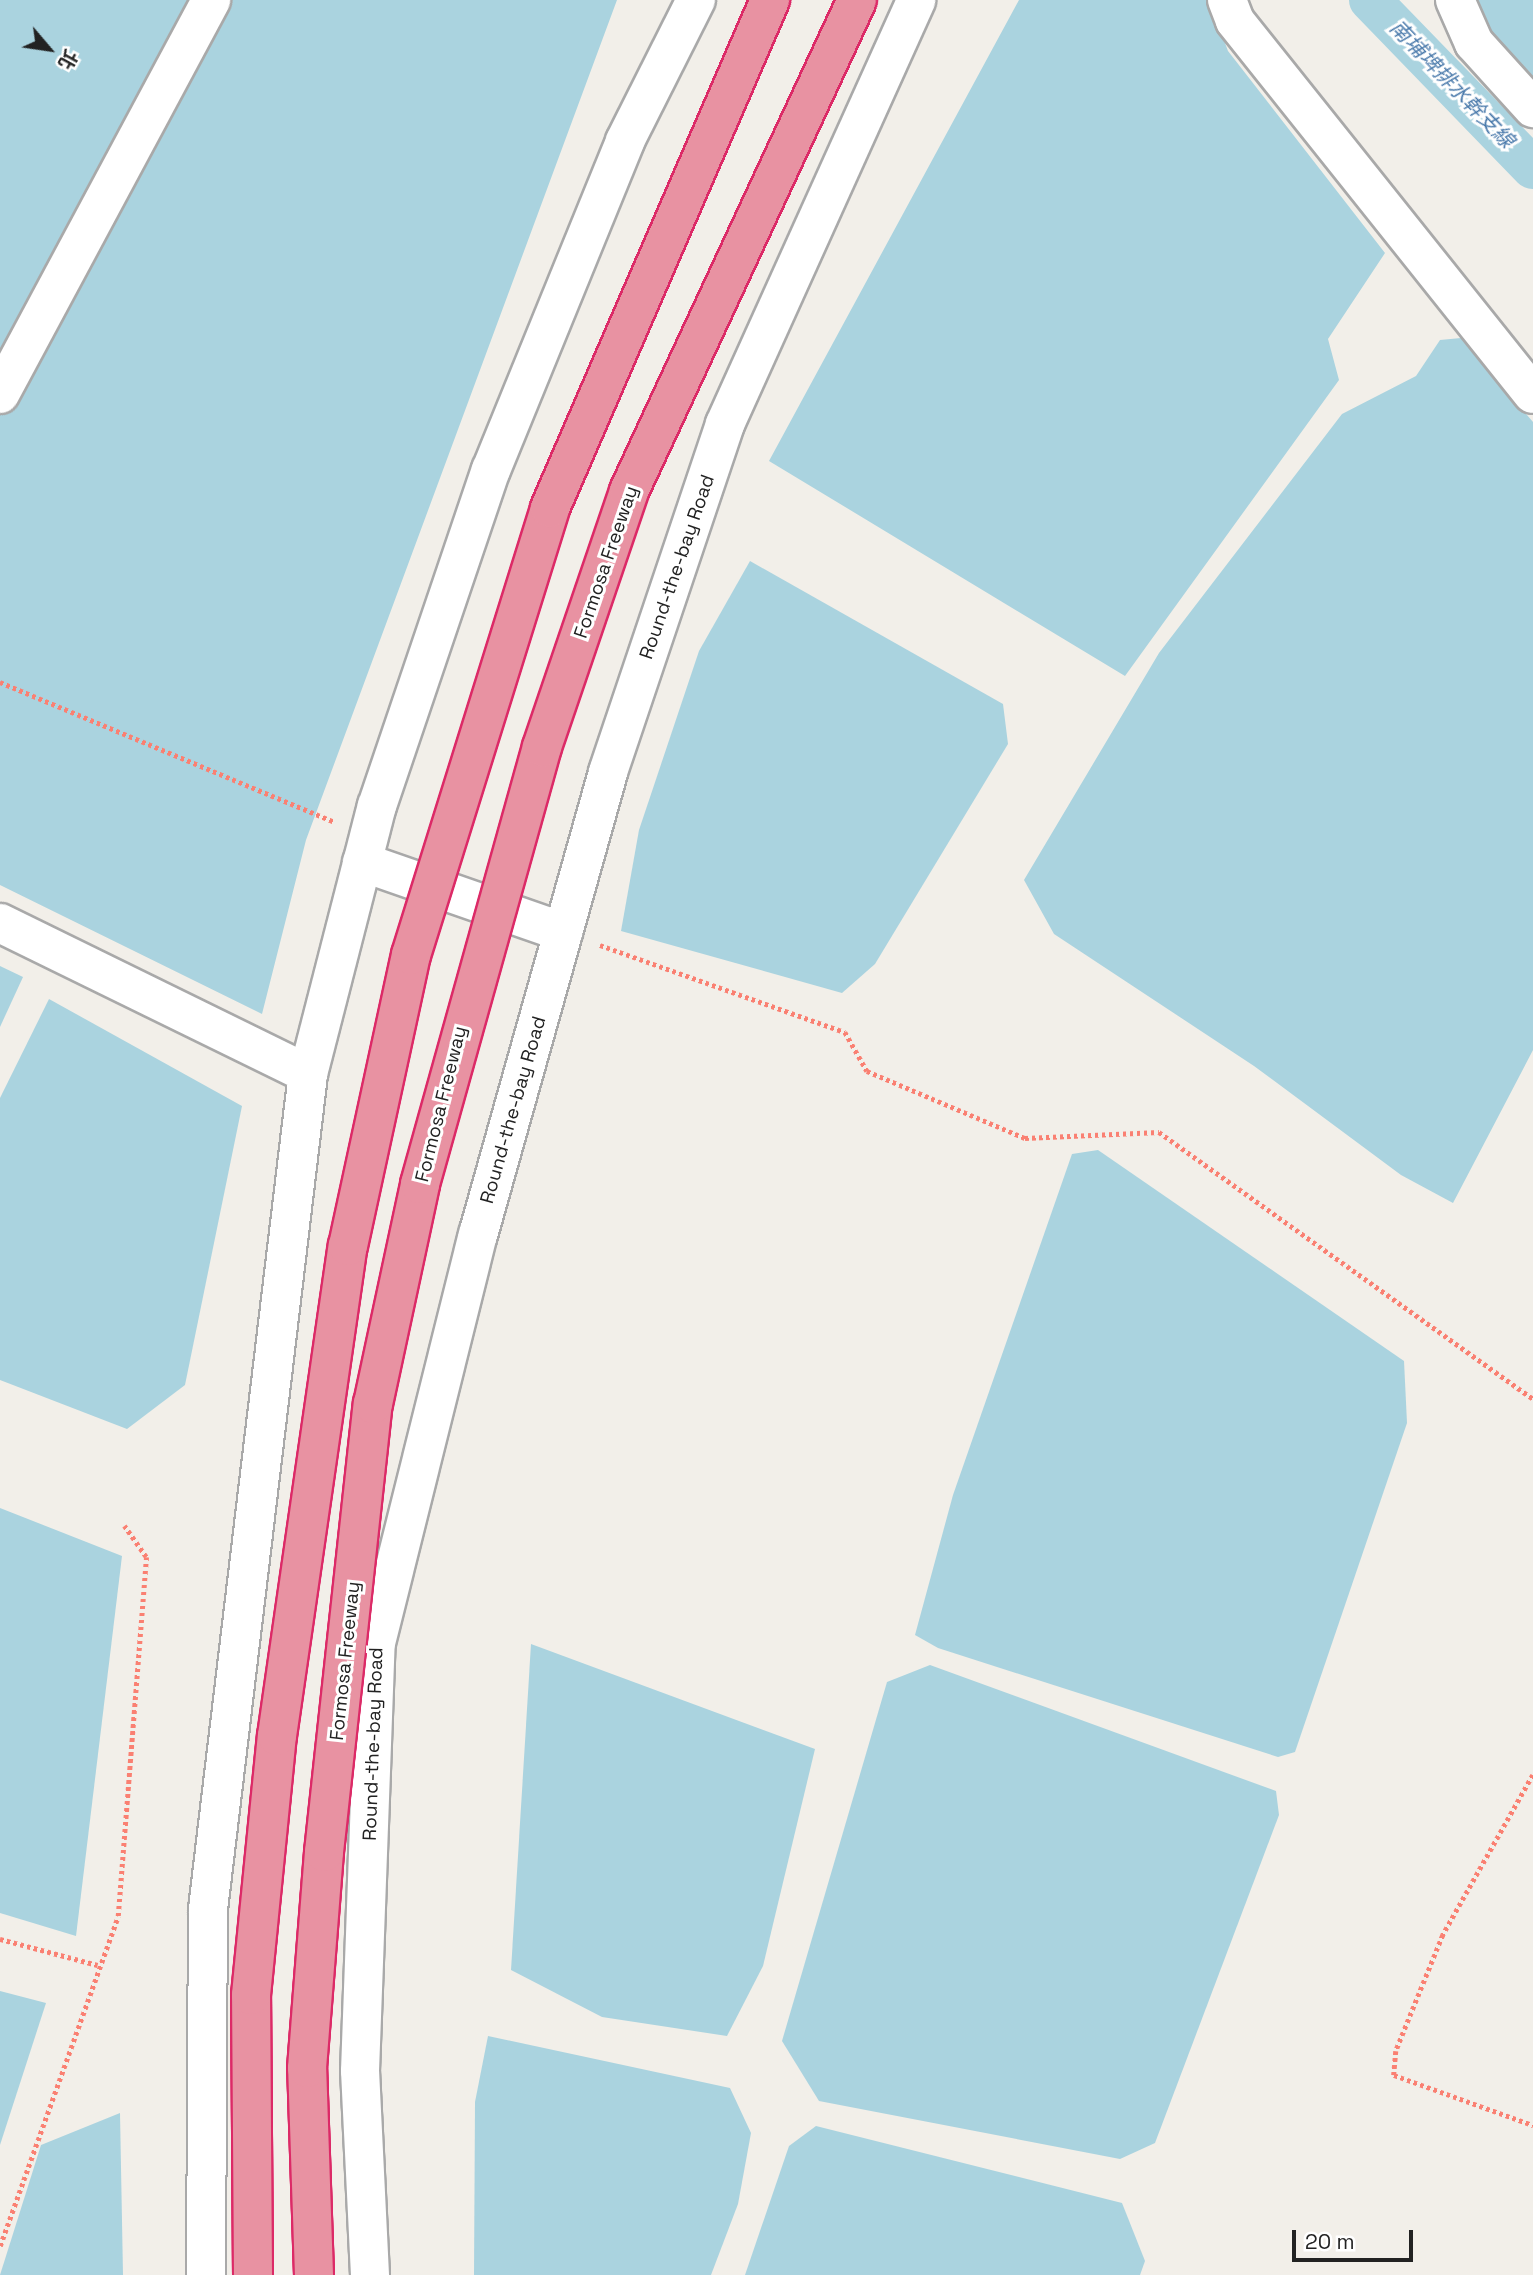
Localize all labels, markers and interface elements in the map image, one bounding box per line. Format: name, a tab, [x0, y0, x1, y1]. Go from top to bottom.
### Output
north arrow	[14, 14, 84, 84]
water label: 南埔埤排水幹支線	[1385, 15, 1519, 153]
text: 北	[52, 45, 83, 74]
street label: Round-the-bay Road	[635, 472, 719, 662]
street label: Formosa Freeway	[569, 483, 643, 641]
street label: Round-the-bay Road	[475, 1014, 551, 1206]
street label: Formosa Freeway	[411, 1024, 471, 1184]
street label: Formosa Freeway	[325, 1580, 365, 1742]
street label: Round-the-bay Road	[358, 1647, 388, 1841]
scale bar	[1295, 2216, 1416, 2260]
text: 20 m	[1305, 2228, 1355, 2255]

